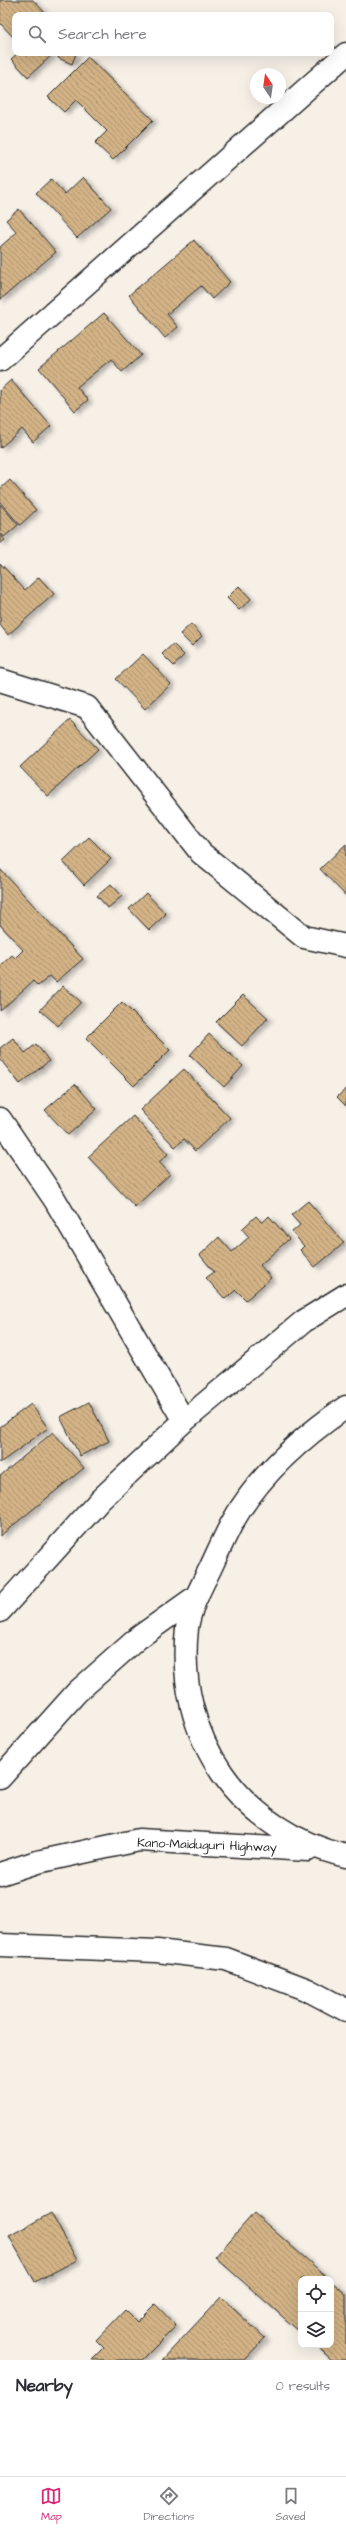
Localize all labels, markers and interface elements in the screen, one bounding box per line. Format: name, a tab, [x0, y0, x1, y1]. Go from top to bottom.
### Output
search box	[12, 12, 334, 56]
icon: search	[26, 23, 48, 45]
text: Search here	[58, 24, 147, 45]
north arrow	[250, 68, 286, 104]
street label: Kano-Maiduguri Highway	[137, 1834, 277, 1857]
map controls	[298, 2276, 334, 2348]
button: locate	[298, 2276, 334, 2312]
button: layers	[298, 2312, 334, 2348]
text: Nearby	[16, 2374, 73, 2398]
text: 0 results	[275, 2377, 330, 2395]
tab: Map	[40, 2485, 62, 2524]
tab: Directions	[143, 2485, 195, 2524]
tab: Saved	[276, 2485, 306, 2524]

